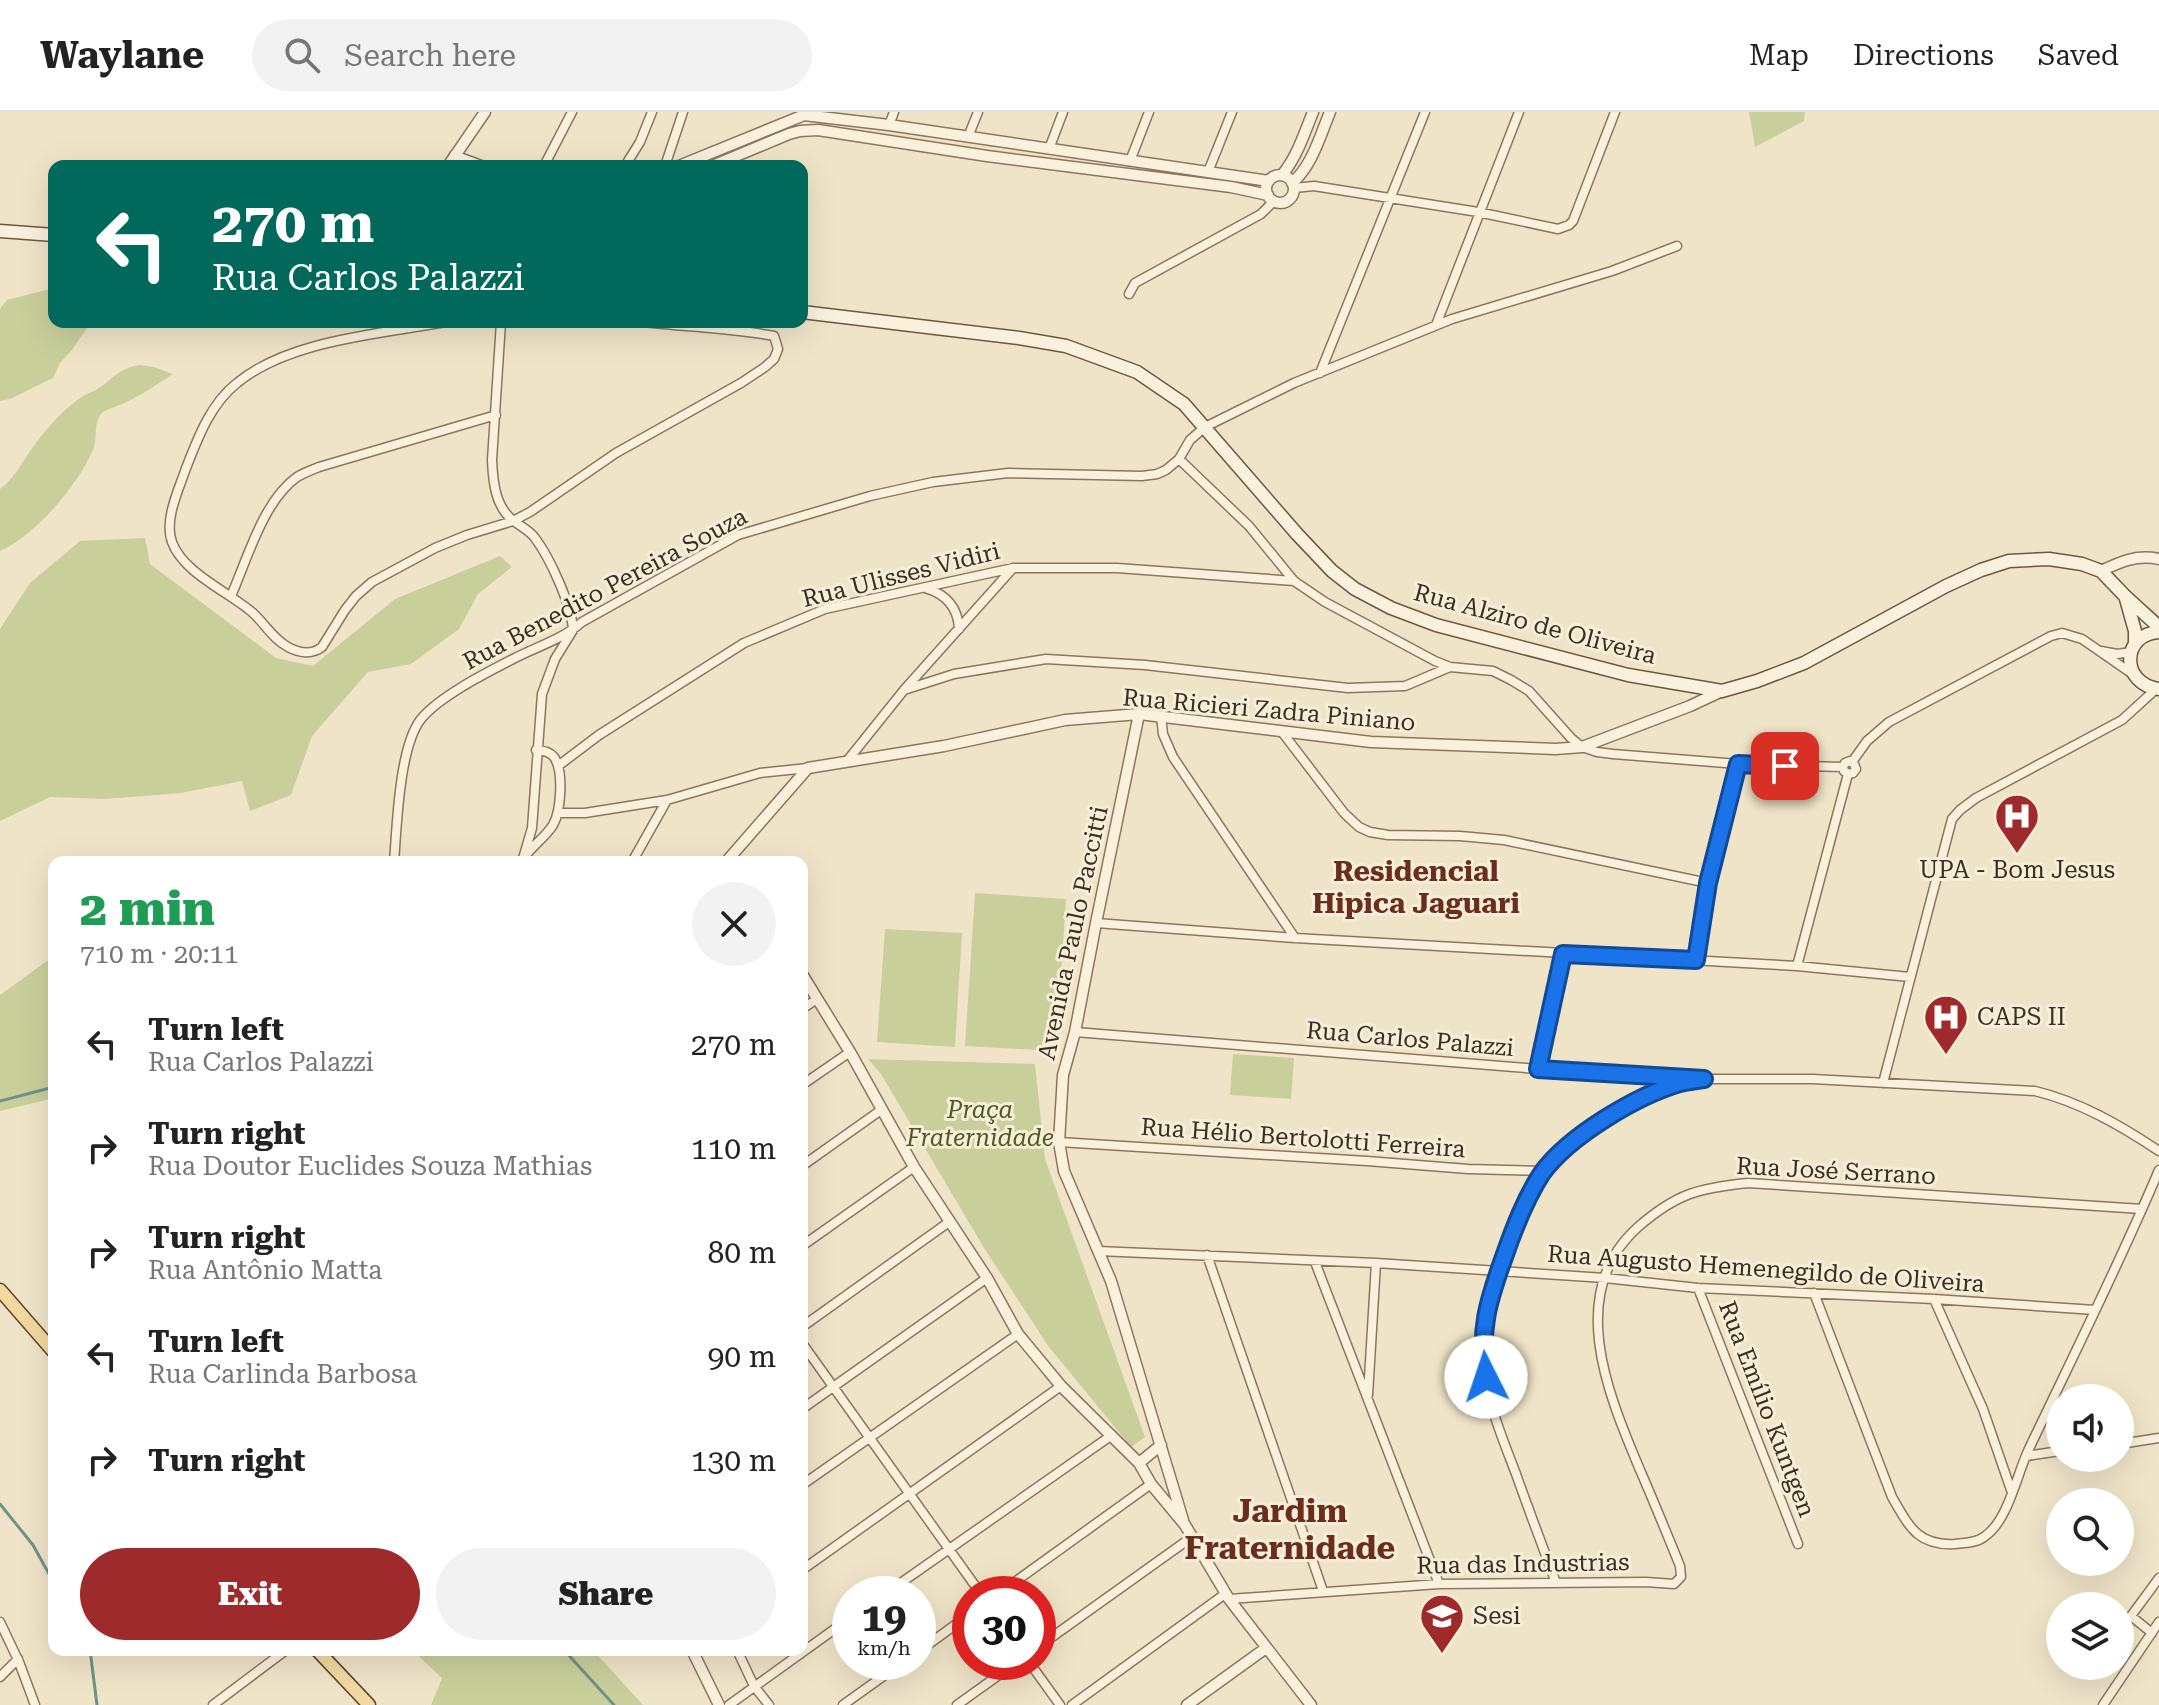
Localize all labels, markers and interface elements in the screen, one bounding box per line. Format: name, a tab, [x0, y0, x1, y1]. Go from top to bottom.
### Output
search box	[252, 19, 812, 91]
text: Waylane	[40, 33, 204, 77]
icon: search	[280, 33, 324, 77]
text: Search here	[344, 38, 516, 73]
text: Map	[1749, 39, 1809, 72]
text: Directions	[1853, 39, 1994, 72]
text: Saved	[2038, 39, 2119, 72]
text: 270 m	[212, 190, 374, 256]
icon: left	[80, 192, 184, 296]
text: Rua Carlos Palazzi	[212, 257, 525, 299]
street label: Rua Benedito Pereira Souza	[458, 502, 752, 676]
street label: Rua Ulisses Vidiri	[799, 537, 1003, 613]
street label: Rua Alziro de Oliveira	[1411, 578, 1659, 670]
street label: Rua Ricieri Zadra Piniano	[1121, 683, 1417, 737]
pin	[1751, 732, 1819, 800]
icon: arrive	[1763, 744, 1807, 788]
hospital icon: UPA - Bom Jesus	[1993, 792, 2041, 855]
street label: Avenida Paulo Paccitti	[1032, 803, 1114, 1063]
district label: Residencial Hipica Jaguari	[1312, 855, 1520, 920]
place label: UPA - Bom Jesus	[1919, 856, 2115, 884]
text: 2 min	[80, 881, 215, 937]
button: close	[692, 882, 776, 966]
text: 710 m · 20:11	[80, 939, 239, 969]
hospital icon: CAPS II	[1922, 993, 1970, 1056]
place label: CAPS II	[1977, 1003, 2066, 1031]
text: Turn left	[148, 1012, 284, 1047]
street label: Rua Carlos Palazzi	[1305, 1016, 1515, 1062]
icon: left	[80, 1022, 124, 1066]
text: 270 m	[691, 1027, 776, 1062]
text: Rua Carlos Palazzi	[148, 1047, 374, 1077]
park label: Praça Fraternidade	[905, 1096, 1054, 1152]
street label: Rua Hélio Bertolotti Ferreira	[1140, 1113, 1466, 1163]
text: Turn right	[148, 1116, 305, 1151]
icon: right	[80, 1126, 124, 1170]
text: 110 m	[691, 1131, 776, 1166]
text: Rua Doutor Euclides Souza Mathias	[148, 1151, 592, 1181]
street label: Rua José Serrano	[1735, 1152, 1937, 1190]
text: Turn right	[148, 1220, 305, 1255]
icon: right	[80, 1230, 124, 1274]
text: 80 m	[707, 1235, 776, 1270]
street label: Rua Augusto Hemenegildo de Oliveira	[1546, 1240, 1986, 1298]
text: Rua Antônio Matta	[148, 1255, 382, 1285]
street label: Rua Emílio Kuntgen	[1713, 1297, 1821, 1521]
text: Turn left	[148, 1324, 284, 1359]
icon: left	[80, 1334, 124, 1378]
position arrow	[1444, 1335, 1528, 1419]
text: 90 m	[707, 1339, 776, 1374]
text: Rua Carlinda Barbosa	[148, 1359, 417, 1389]
map controls	[2046, 1384, 2134, 1680]
button: sound	[2046, 1384, 2134, 1472]
icon: right	[80, 1438, 124, 1482]
text: Turn right	[148, 1443, 305, 1478]
text: 130 m	[691, 1443, 776, 1478]
button: search	[2046, 1488, 2134, 1576]
district label: Jardim Fraternidade	[1185, 1492, 1395, 1567]
button: Exit	[80, 1548, 420, 1640]
button: Share	[436, 1548, 776, 1640]
street label: Rua das Industrias	[1416, 1548, 1630, 1580]
speed limit sign: 30	[952, 1576, 1056, 1680]
school or university icon: Sesi	[1418, 1592, 1466, 1655]
button: layers	[2046, 1592, 2134, 1680]
text: 19	[862, 1594, 906, 1641]
place label: Sesi	[1473, 1602, 1521, 1630]
text: km/h	[857, 1636, 911, 1660]

